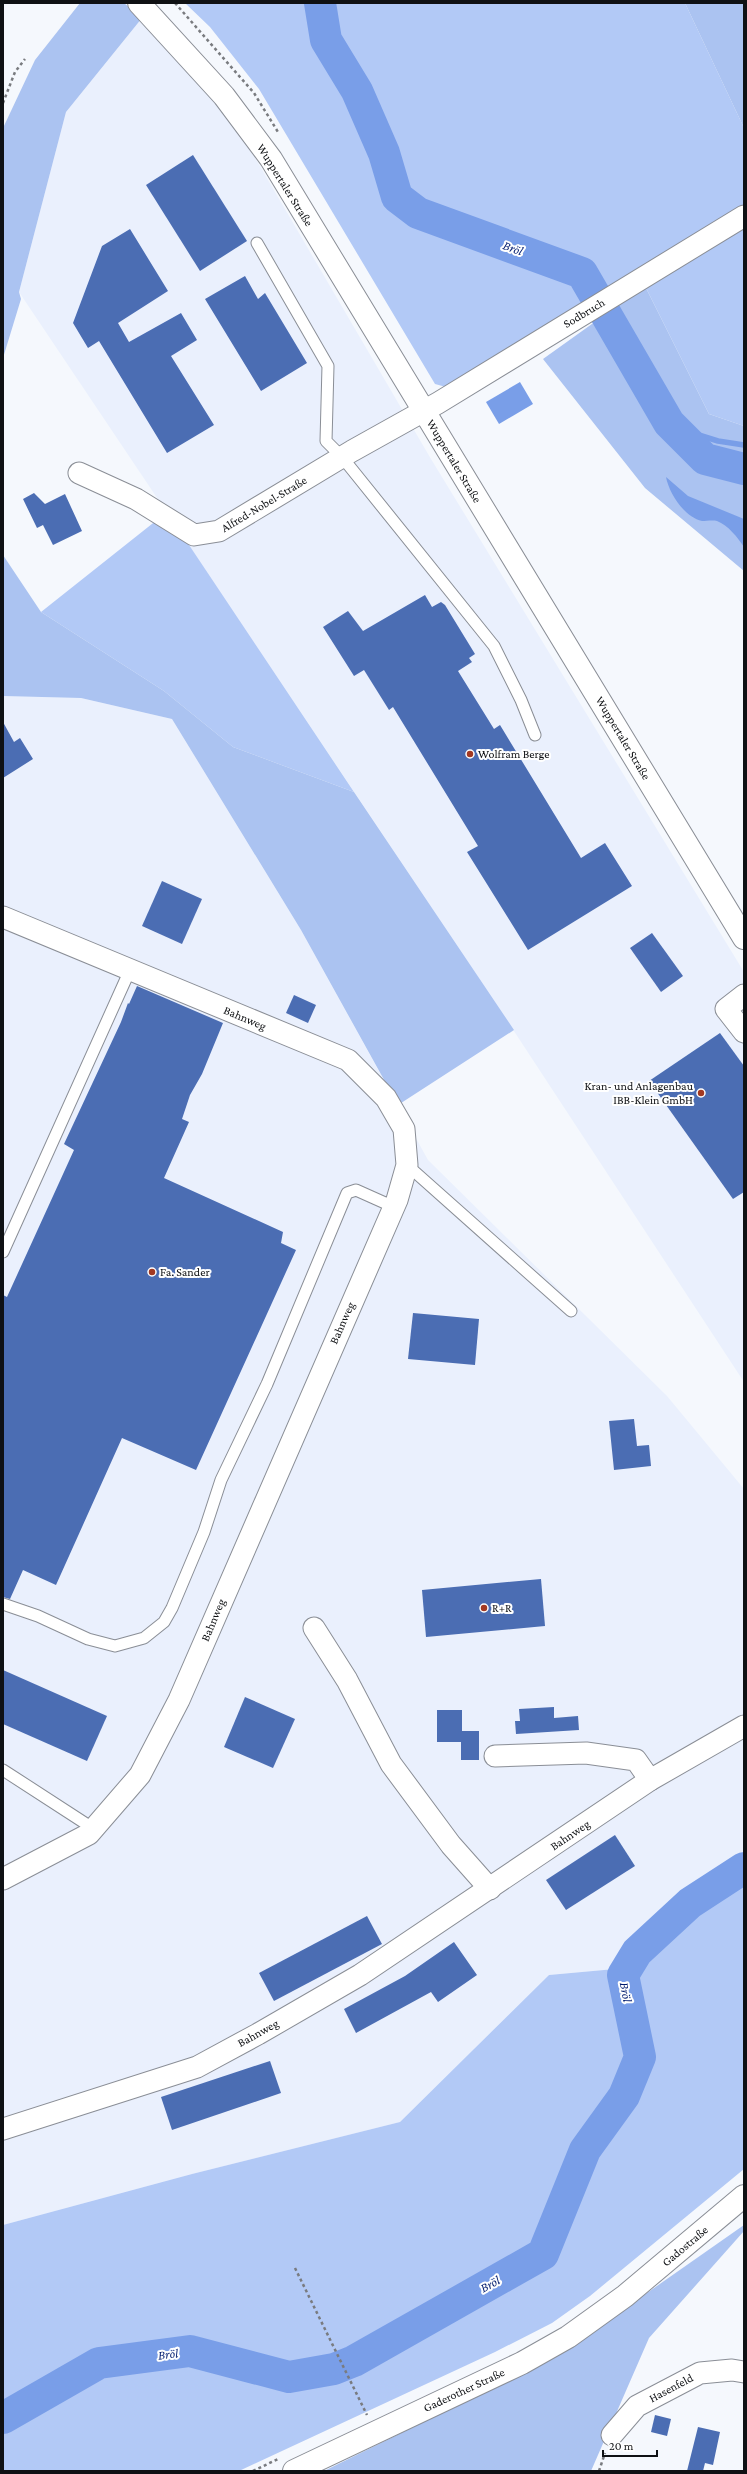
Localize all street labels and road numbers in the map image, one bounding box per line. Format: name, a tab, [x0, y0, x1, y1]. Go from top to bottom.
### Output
street label: Wuppertaler Straße	[254, 141, 316, 229]
street label: Sodbruch	[561, 295, 608, 331]
street label: Wuppertaler Straße	[424, 417, 484, 505]
street label: Alfred-Nobel-Straße	[219, 473, 309, 535]
street label: Wuppertaler Straße	[593, 694, 653, 782]
street label: Bahnweg	[222, 1003, 269, 1033]
street label: Bahnweg	[326, 1300, 358, 1346]
street label: Bahnweg	[198, 1596, 228, 1643]
street label: Bahnweg	[548, 1817, 593, 1853]
street label: Bahnweg	[235, 2016, 281, 2050]
street label: Gadostraße	[659, 2223, 711, 2269]
street label: Gaderother Straße	[421, 2365, 507, 2415]
street label: Hasenfeld	[646, 2370, 696, 2405]

